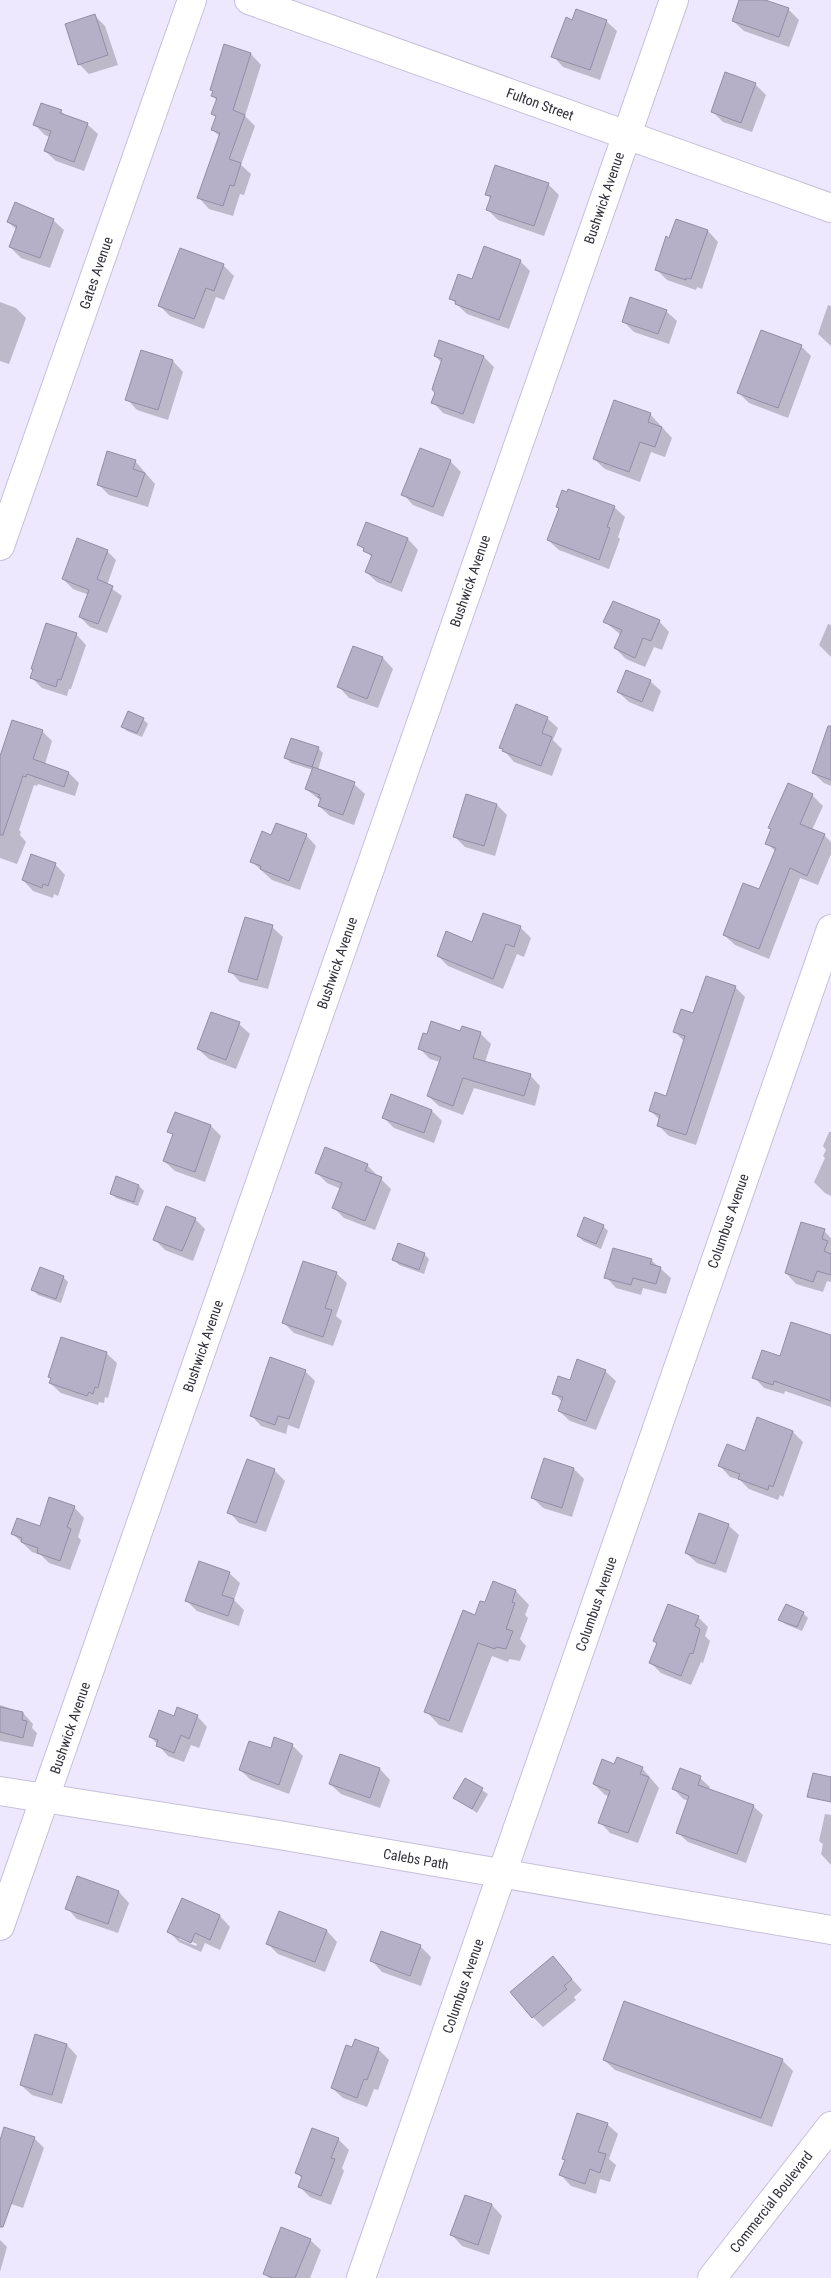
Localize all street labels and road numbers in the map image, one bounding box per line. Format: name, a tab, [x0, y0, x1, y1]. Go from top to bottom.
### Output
street label: Fulton Street	[504, 84, 576, 124]
street label: Bushwick Avenue	[581, 150, 627, 246]
street label: Gates Avenue	[76, 234, 116, 311]
street label: Bushwick Avenue	[447, 533, 493, 629]
street label: Bushwick Avenue	[314, 915, 360, 1011]
street label: Columbus Avenue	[704, 1171, 752, 1270]
street label: Bushwick Avenue	[180, 1298, 226, 1394]
street label: Columbus Avenue	[572, 1554, 620, 1653]
street label: Bushwick Avenue	[47, 1680, 93, 1776]
street label: Calebs Path	[382, 1845, 450, 1873]
street label: Columbus Avenue	[439, 1936, 487, 2035]
street label: Commercial Boulevard	[726, 2148, 816, 2256]

